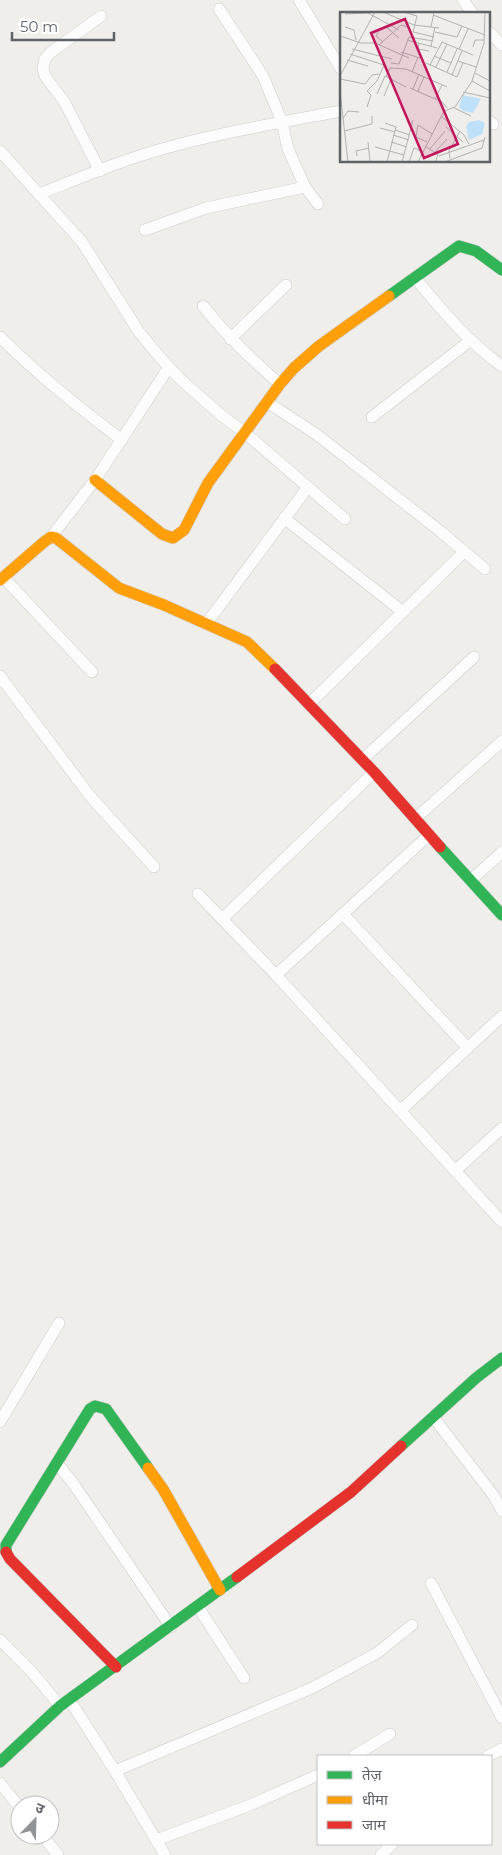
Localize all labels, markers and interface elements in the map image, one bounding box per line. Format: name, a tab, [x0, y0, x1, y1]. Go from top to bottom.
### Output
scale bar	[12, 10, 115, 42]
inset map	[340, 12, 490, 162]
text: 50 m	[20, 17, 58, 36]
legend	[317, 1755, 492, 1845]
text: तेज़	[362, 1765, 383, 1784]
text: धीमा	[362, 1790, 389, 1809]
north arrow	[10, 1795, 60, 1845]
text: उ	[33, 1798, 48, 1818]
text: जाम	[362, 1815, 387, 1834]

